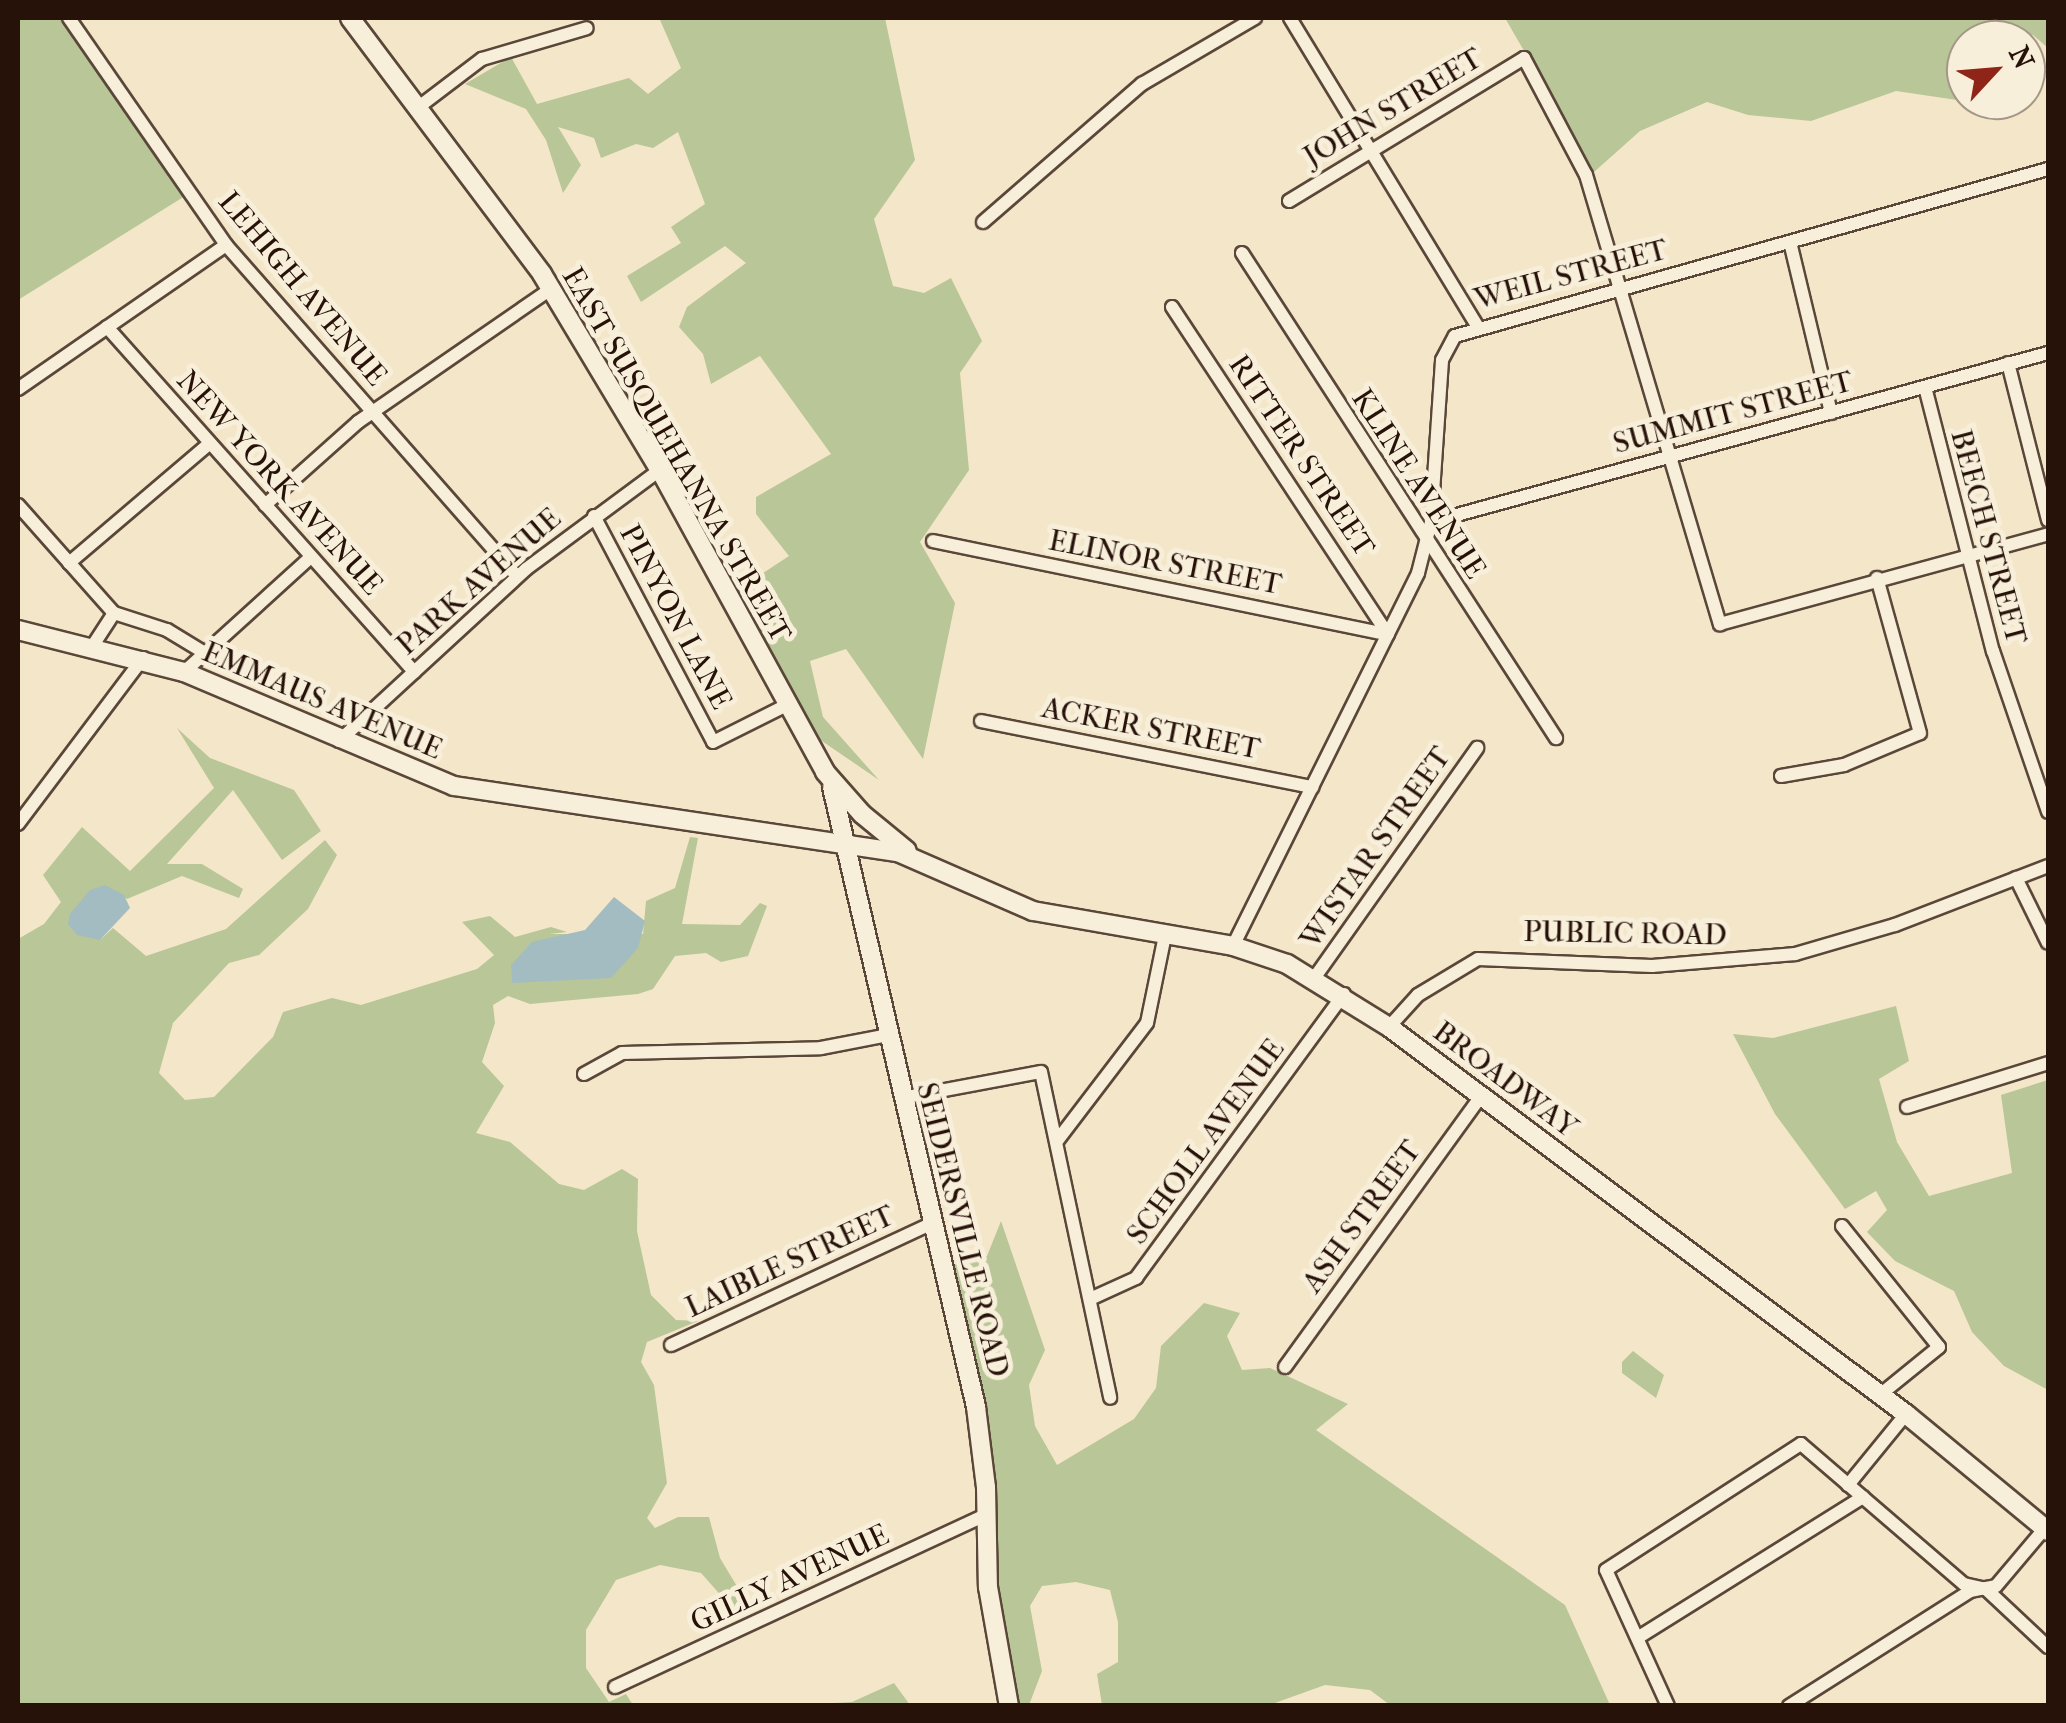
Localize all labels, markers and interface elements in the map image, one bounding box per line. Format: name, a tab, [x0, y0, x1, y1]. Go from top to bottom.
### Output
north arrow	[1946, 20, 2046, 120]
street label: JOHN STREET	[1297, 41, 1489, 175]
text: N	[2002, 41, 2041, 74]
street label: LEHIGH AVENUE	[210, 184, 394, 394]
street label: WEIL STREET	[1471, 232, 1671, 318]
street label: EAST SUSQUEHANNA STREET	[554, 261, 798, 649]
street label: RITTER STREET	[1220, 348, 1382, 564]
street label: NEW YORK AVENUE	[169, 363, 389, 603]
street label: SUMMIT STREET	[1609, 364, 1857, 462]
street label: KLINE AVENUE	[1343, 382, 1493, 586]
street label: BEECH STREET	[1942, 426, 2034, 648]
street label: PARK AVENUE	[389, 501, 569, 663]
street label: PINYON LANE	[611, 518, 739, 716]
street label: ELINOR STREET	[1046, 523, 1284, 603]
street label: EMMAUS AVENUE	[197, 634, 447, 768]
street label: ACKER STREET	[1039, 690, 1263, 768]
street label: WISTAR STREET	[1293, 740, 1459, 956]
street label: PUBLIC ROAD	[1523, 914, 1727, 954]
street label: BROADWAY	[1426, 1014, 1584, 1146]
street label: SCHOLL AVENUE	[1119, 1032, 1293, 1252]
street label: SEIDERSVILLE ROAD	[908, 1079, 1016, 1381]
street label: ASH STREET	[1295, 1134, 1429, 1300]
street label: LAIBLE STREET	[680, 1198, 900, 1326]
street label: GILLY AVENUE	[685, 1517, 895, 1641]

